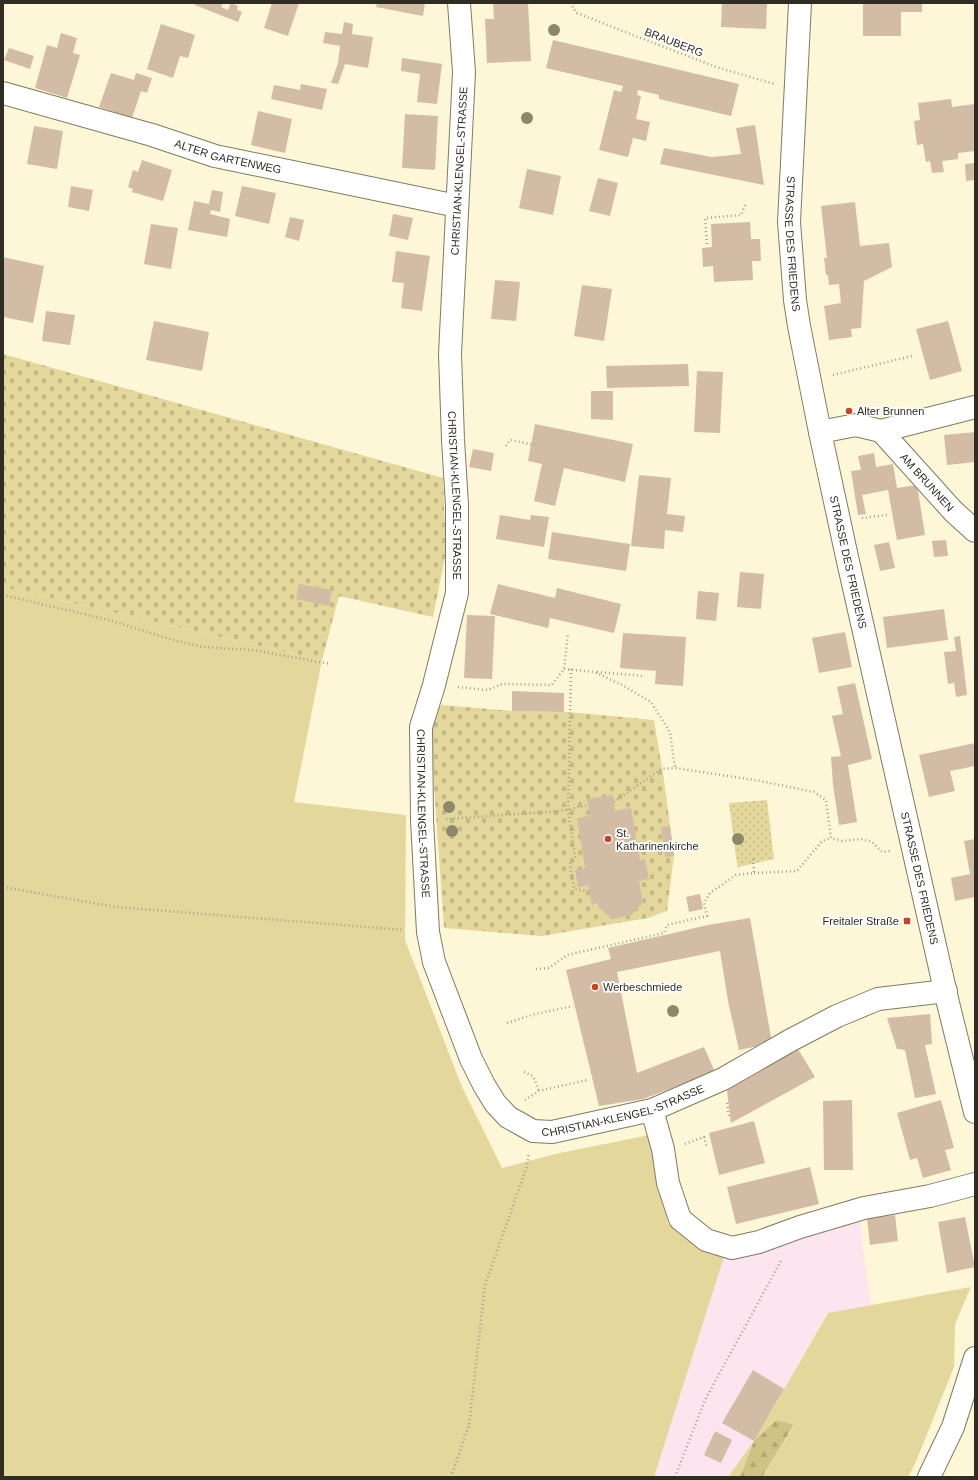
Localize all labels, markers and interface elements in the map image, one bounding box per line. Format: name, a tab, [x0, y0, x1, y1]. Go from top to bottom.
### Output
street label: BRAUBERG	[643, 25, 705, 59]
street label: CHRISTIAN-KLENGEL-STRASSE	[449, 86, 469, 256]
street label: ALTER GARTENWEG	[173, 137, 282, 176]
street label: STRASSE DES FRIEDENS	[783, 176, 803, 312]
place label: Alter Brunnen	[857, 405, 924, 417]
marker: Alter Brunnen	[844, 406, 854, 416]
street label: CHRISTIAN-KLENGEL-STRASSE	[446, 411, 463, 580]
street label: AM BRUNNEN	[898, 451, 956, 514]
street label: STRASSE DES FRIEDENS	[828, 494, 869, 630]
street label: CHRISTIAN-KLENGEL-STRASSE	[415, 729, 432, 898]
street label: STRASSE DES FRIEDENS	[899, 811, 941, 946]
place label: St. Katharinenkirche	[616, 827, 699, 852]
marker: St. Katharinenkirche	[603, 834, 613, 844]
place label: Freitaler Straße	[823, 915, 899, 927]
marker: Freitaler Straße	[902, 916, 912, 926]
place label: Werbeschmiede	[603, 981, 682, 993]
marker: Werbeschmiede	[590, 982, 600, 992]
street label: CHRISTIAN-KLENGEL-STRASSE	[541, 1082, 706, 1138]

